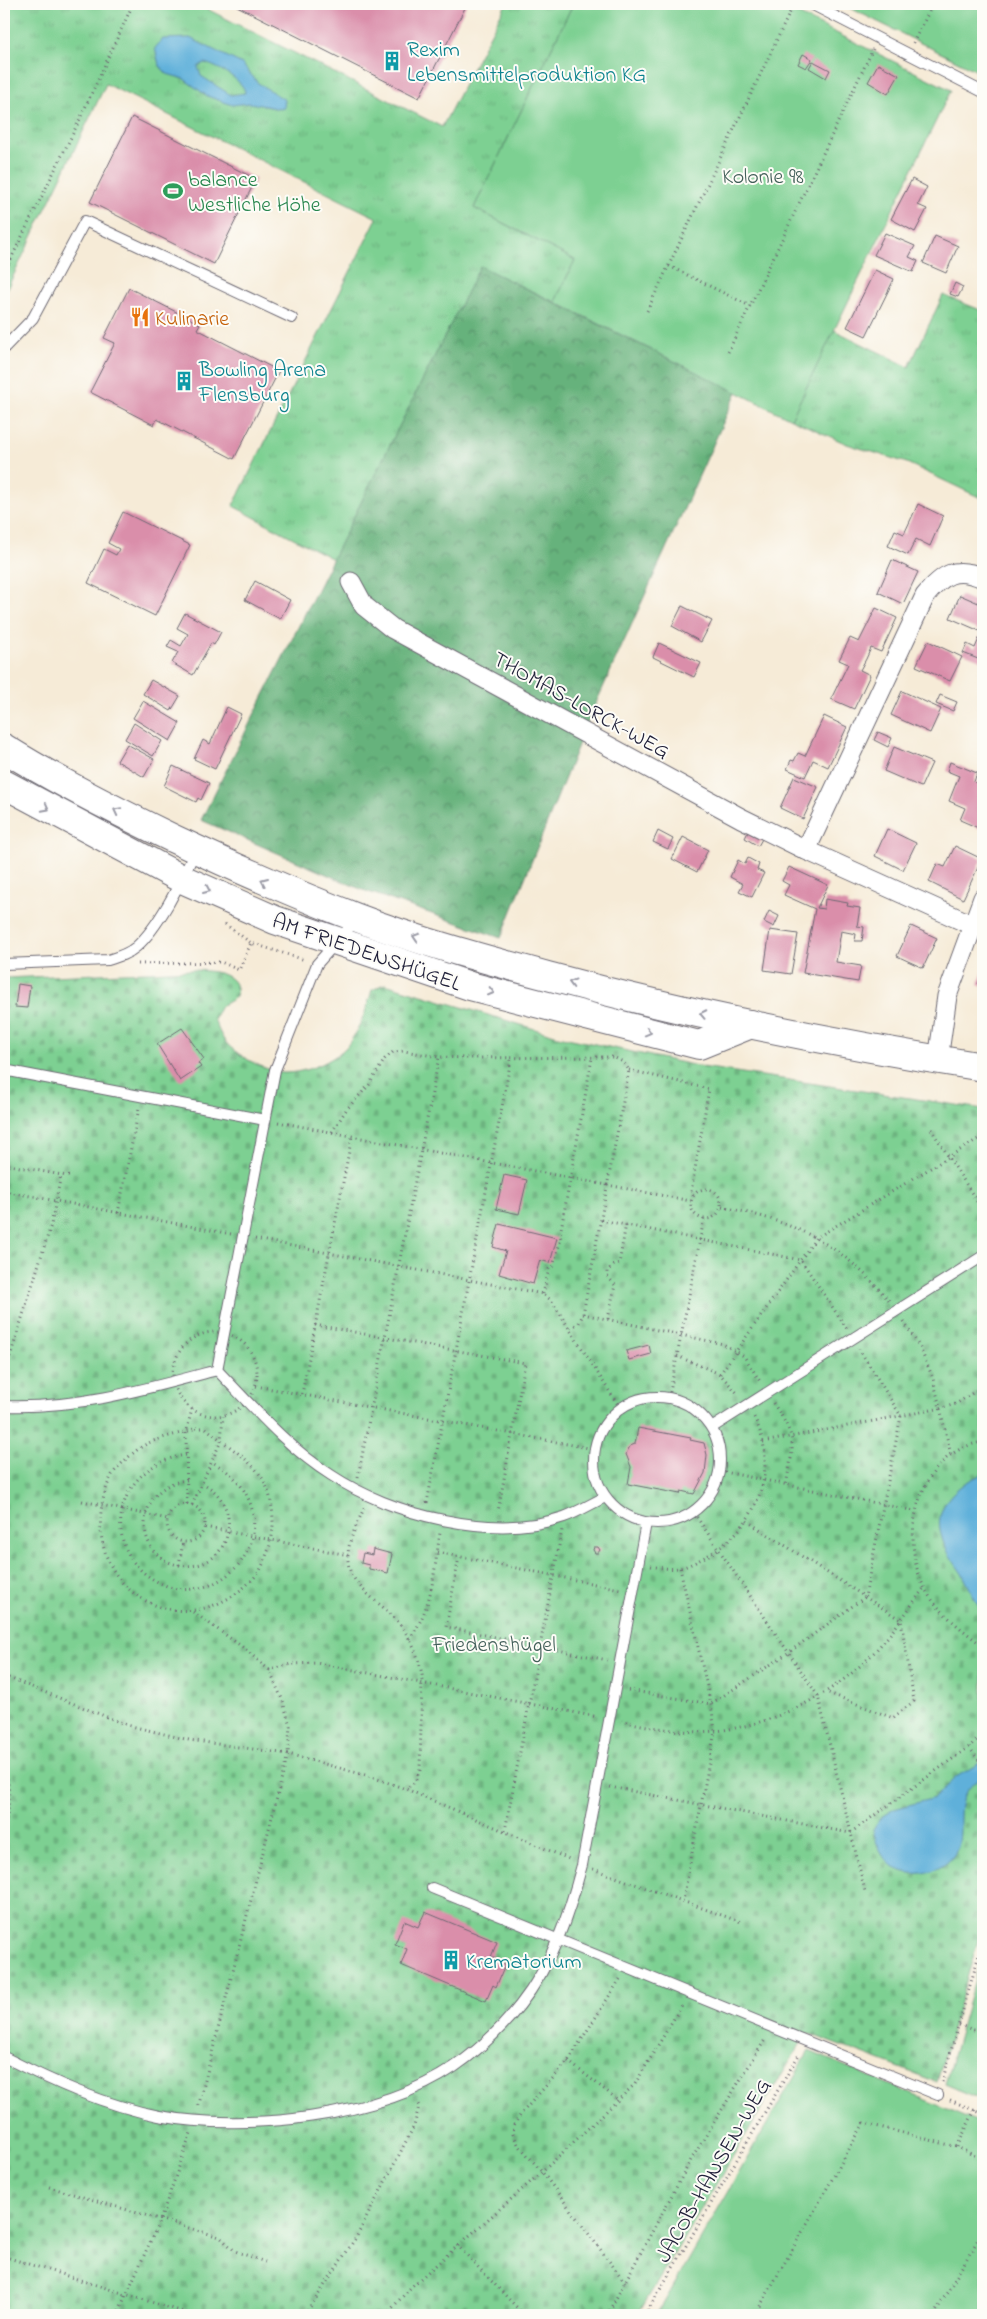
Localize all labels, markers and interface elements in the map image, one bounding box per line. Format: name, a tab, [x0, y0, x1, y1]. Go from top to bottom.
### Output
place label: Rexim Lebensmittelproduktion KG	[407, 35, 646, 92]
building icon: Rexim Lebensmittelproduktion KG	[381, 50, 403, 72]
park label: Kolonie 98	[722, 162, 804, 194]
place label: balance Westliche Höhe	[188, 165, 321, 222]
sports icon: balance Westliche Höhe	[162, 180, 184, 202]
place label: Kulinarie	[155, 304, 229, 336]
restaurant icon: Kulinarie	[129, 306, 151, 328]
place label: Bowling Arena Flensburg	[198, 355, 326, 413]
building icon: Bowling Arena Flensburg	[173, 370, 195, 392]
street label: THOMAS-LORCK-WEG	[486, 645, 675, 769]
one-way arrow	[41, 802, 50, 812]
one-way arrow	[114, 807, 123, 817]
one-way arrow	[260, 876, 269, 887]
one-way arrow	[202, 883, 211, 894]
street label: AM FRIEDENSHÜGEL	[267, 907, 466, 1001]
one-way arrow	[413, 933, 421, 943]
one-way arrow	[568, 978, 577, 989]
one-way arrow	[487, 986, 495, 997]
one-way arrow	[699, 1009, 708, 1020]
one-way arrow	[644, 1026, 653, 1037]
park label: Friedenshügel	[431, 1630, 556, 1663]
place label: Krematorium	[466, 1947, 582, 1979]
building icon: Krematorium	[440, 1949, 462, 1971]
street label: JACOB-HANSEN-WEG	[649, 2074, 780, 2269]

